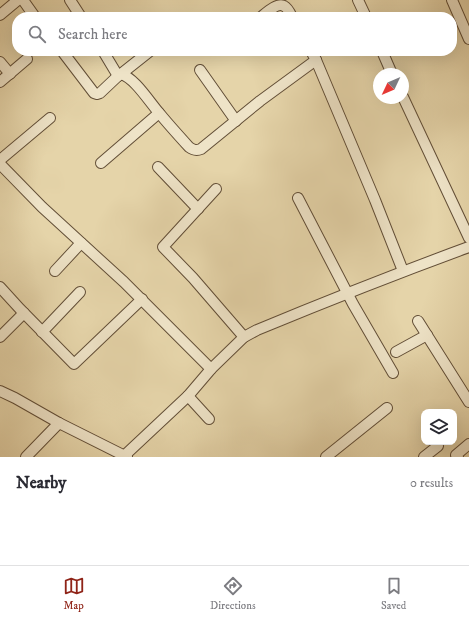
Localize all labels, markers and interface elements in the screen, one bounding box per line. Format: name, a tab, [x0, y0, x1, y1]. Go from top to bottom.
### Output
search box	[12, 12, 457, 56]
icon: search	[26, 23, 48, 45]
text: Search here	[58, 25, 127, 44]
north arrow	[373, 68, 409, 104]
map controls	[421, 409, 457, 445]
button: layers	[421, 409, 457, 445]
text: Nearby	[16, 472, 66, 494]
text: 0 results	[410, 475, 453, 491]
tab: Map	[63, 575, 85, 613]
tab: Directions	[210, 575, 256, 613]
tab: Saved	[381, 575, 406, 613]

